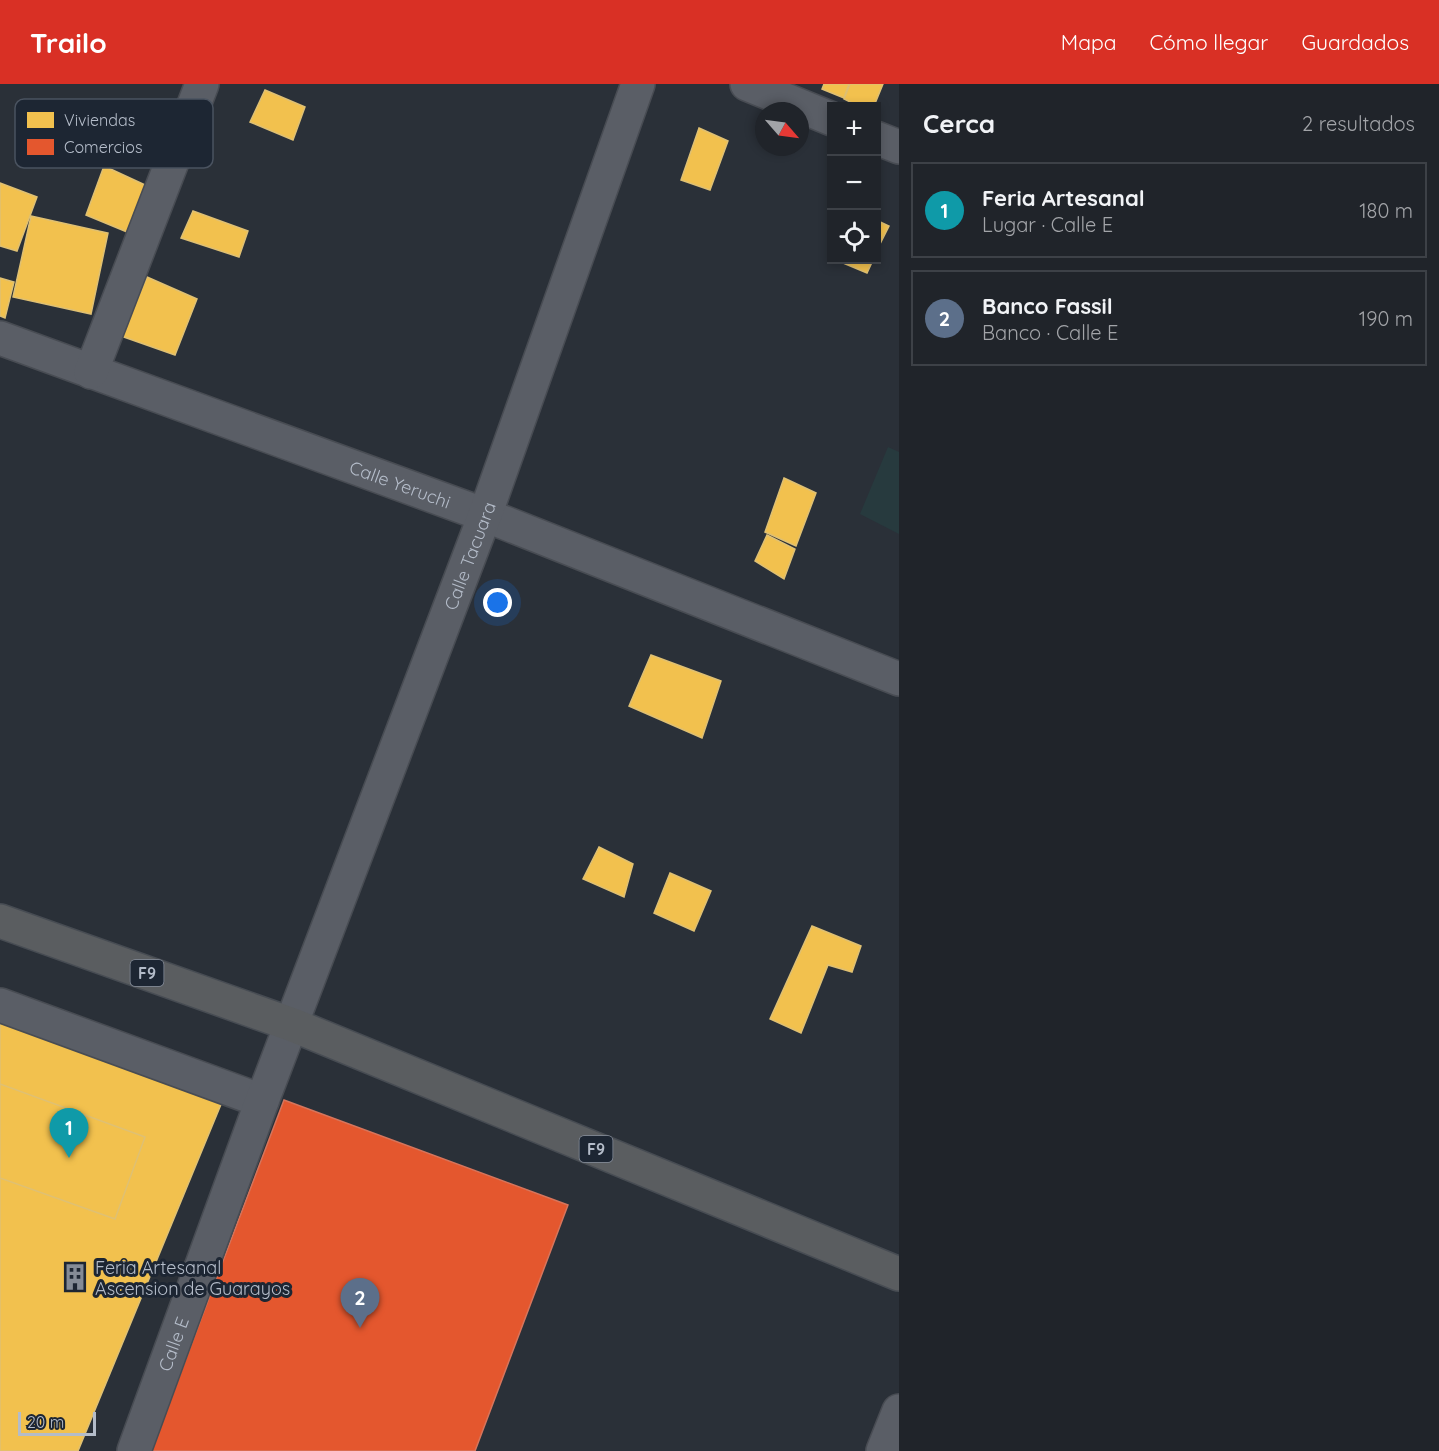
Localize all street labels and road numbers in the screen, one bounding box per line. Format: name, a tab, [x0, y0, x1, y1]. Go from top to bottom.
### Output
street label: Calle Yeruchi	[346, 455, 454, 513]
street label: Calle Tacuara	[438, 499, 500, 613]
road number: F9	[130, 960, 164, 986]
road number: F9	[580, 1136, 612, 1162]
street label: Calle E	[153, 1314, 194, 1374]

